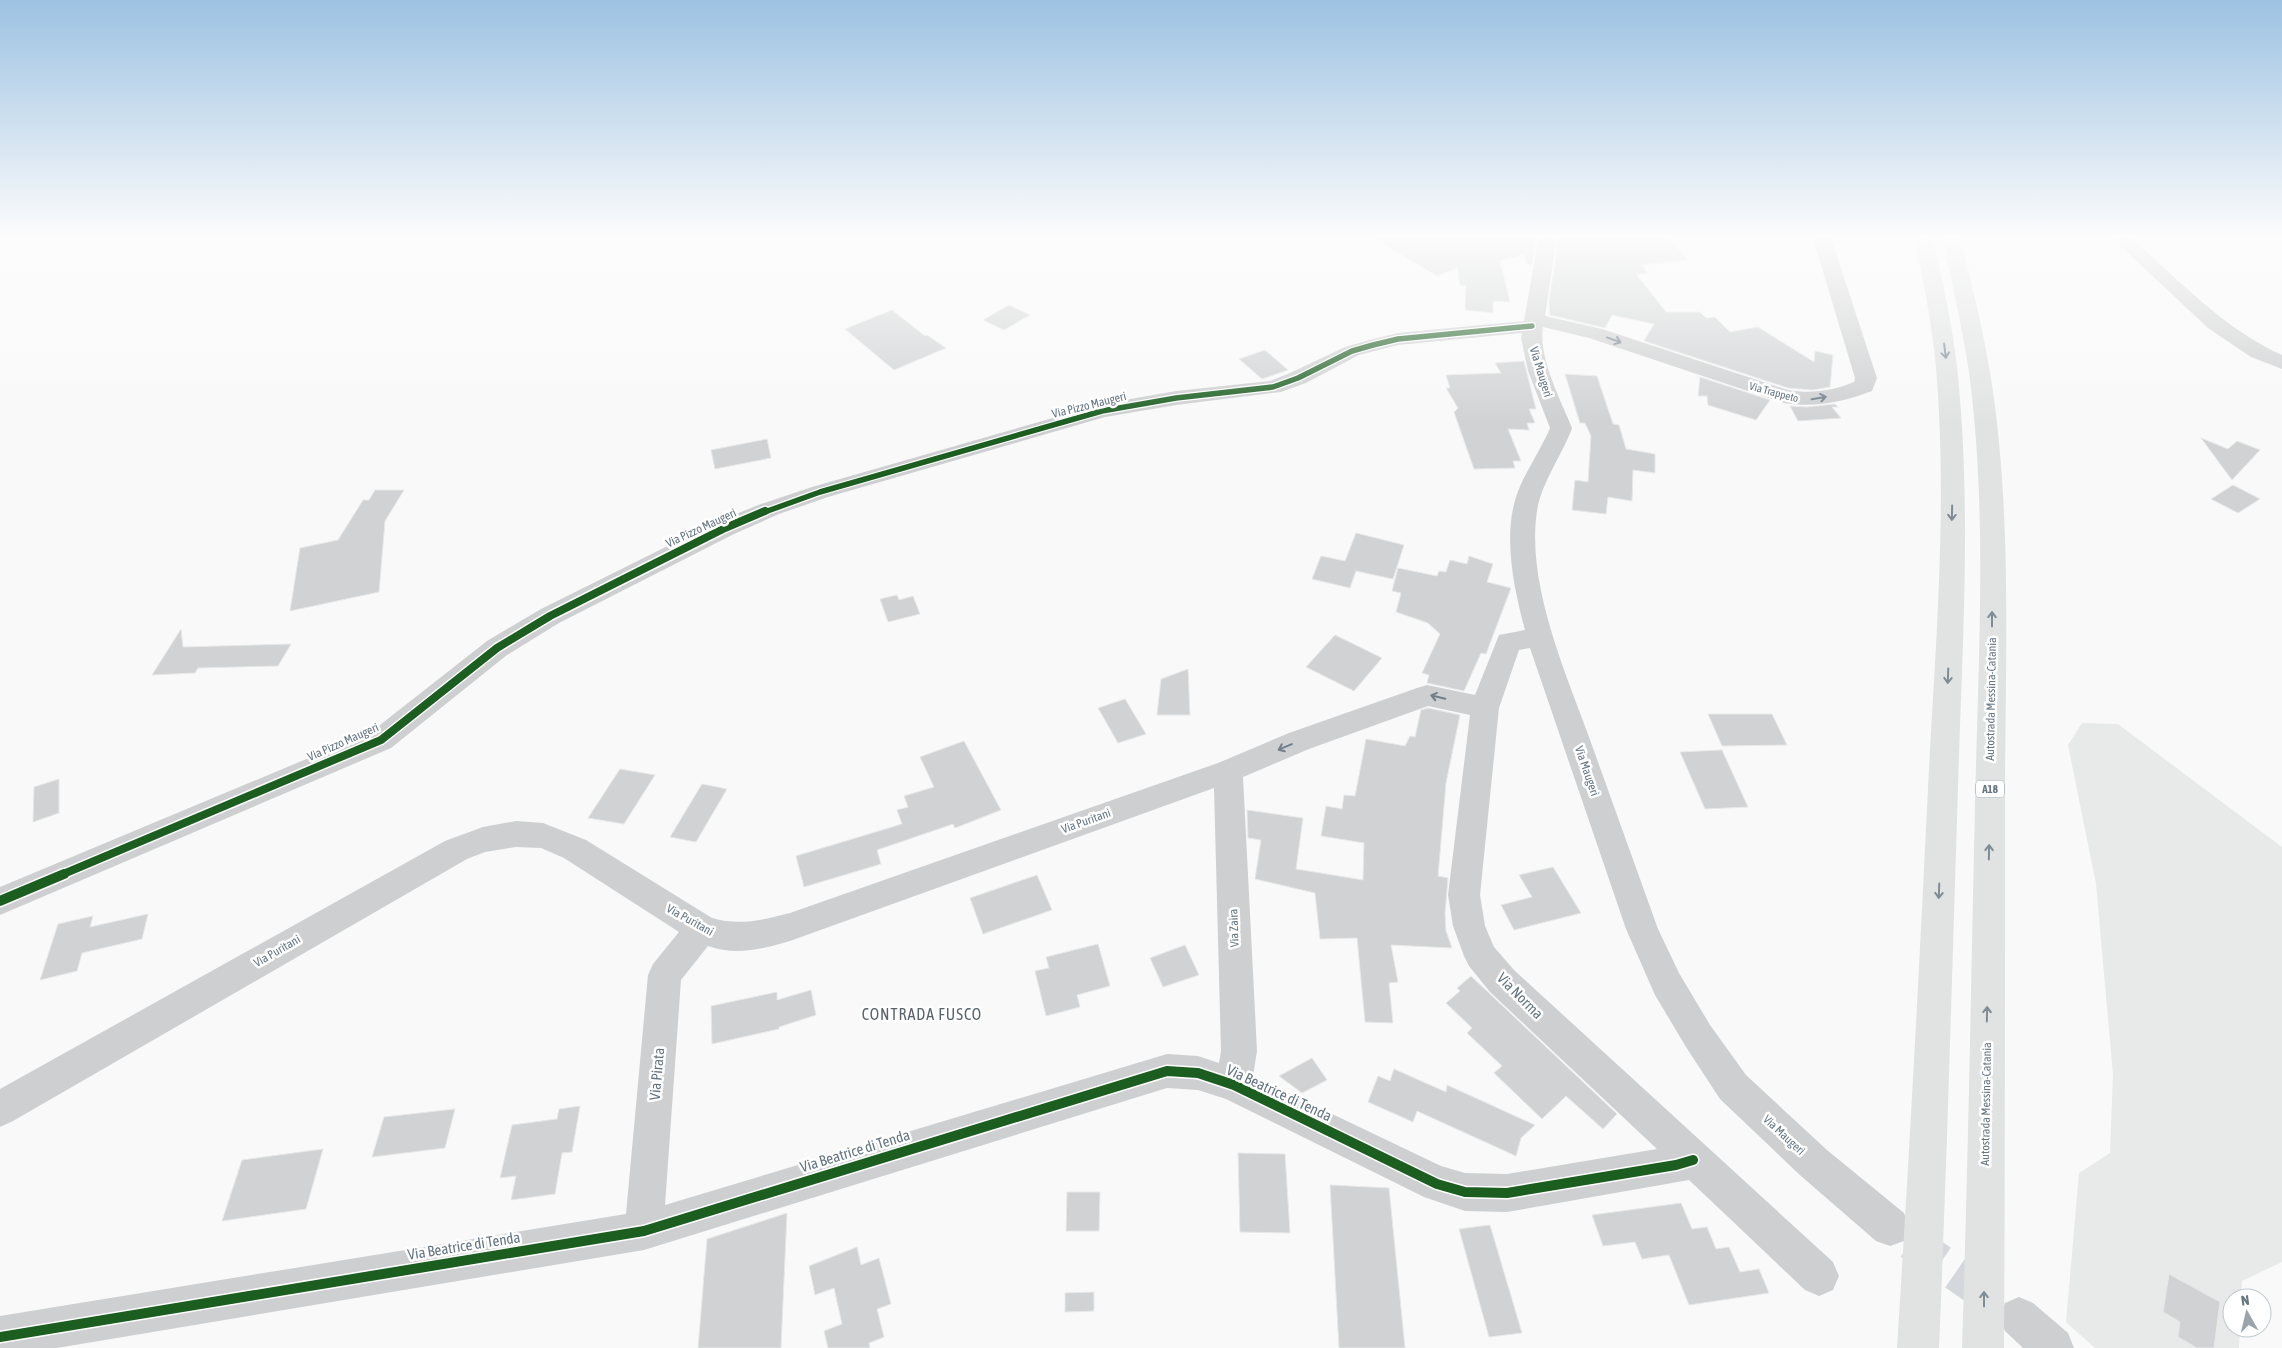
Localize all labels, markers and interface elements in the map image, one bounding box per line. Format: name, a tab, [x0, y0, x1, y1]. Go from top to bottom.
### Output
one-way arrow	[1606, 336, 1621, 345]
one-way arrow	[1941, 343, 1951, 359]
street label: Via Maugeri	[1527, 345, 1555, 399]
street label: Via Trappeto	[1748, 380, 1800, 404]
street label: Via Pizzo Maugeri	[1050, 389, 1128, 421]
one-way arrow	[1811, 393, 1827, 403]
one-way arrow	[1948, 505, 1957, 521]
street label: Via Pizzo Maugeri	[664, 506, 738, 550]
one-way arrow	[1987, 612, 1997, 628]
street label: Autostrada Messina-Catania	[1983, 637, 1999, 761]
one-way arrow	[1943, 667, 1952, 683]
one-way arrow	[1430, 692, 1446, 701]
street label: Via Pizzo Maugeri	[305, 720, 381, 764]
one-way arrow	[1278, 742, 1293, 752]
street label: Via Maugeri	[1572, 744, 1602, 798]
road number: A18	[1976, 781, 2004, 798]
street label: Via Puritani	[1059, 806, 1113, 836]
one-way arrow	[1985, 844, 1994, 860]
one-way arrow	[1934, 882, 1944, 898]
street label: Via Puritani	[664, 901, 716, 939]
street label: Via Zaira	[1226, 909, 1242, 947]
street label: Via Puritani	[251, 932, 303, 970]
street label: Via Norma	[1494, 969, 1547, 1022]
district label: CONTRADA FUSCO	[862, 1005, 982, 1023]
one-way arrow	[1982, 1007, 1992, 1023]
street label: Autostrada Messina-Catania	[1978, 1042, 1994, 1166]
street label: Via Pirata	[646, 1047, 667, 1101]
street label: Via Beatrice di Tenda	[1224, 1061, 1334, 1124]
street label: Via Maugeri	[1760, 1112, 1808, 1158]
street label: Via Beatrice di Tenda	[798, 1126, 912, 1175]
street label: Via Beatrice di Tenda	[406, 1228, 521, 1263]
north arrow	[2222, 1288, 2272, 1338]
one-way arrow	[1979, 1292, 1989, 1308]
text: N	[2240, 1292, 2250, 1309]

